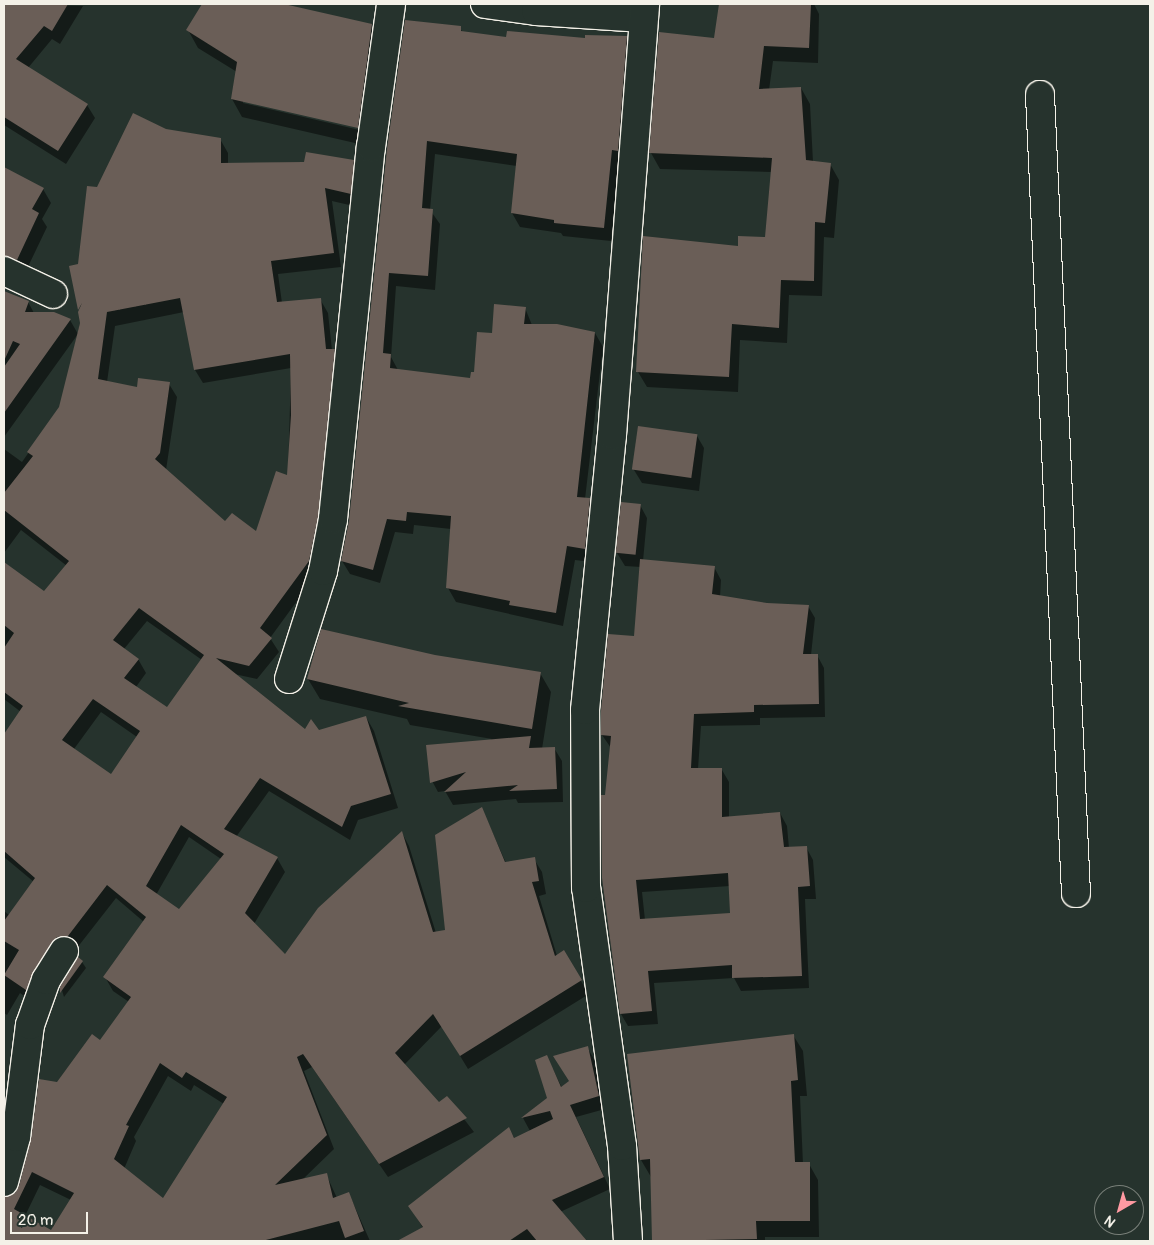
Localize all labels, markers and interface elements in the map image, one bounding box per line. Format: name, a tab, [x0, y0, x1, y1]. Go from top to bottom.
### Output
north arrow	[1094, 1185, 1144, 1235]
scale bar	[12, 1202, 90, 1234]
text: 20 m	[18, 1211, 53, 1230]
text: N	[1101, 1212, 1119, 1231]

